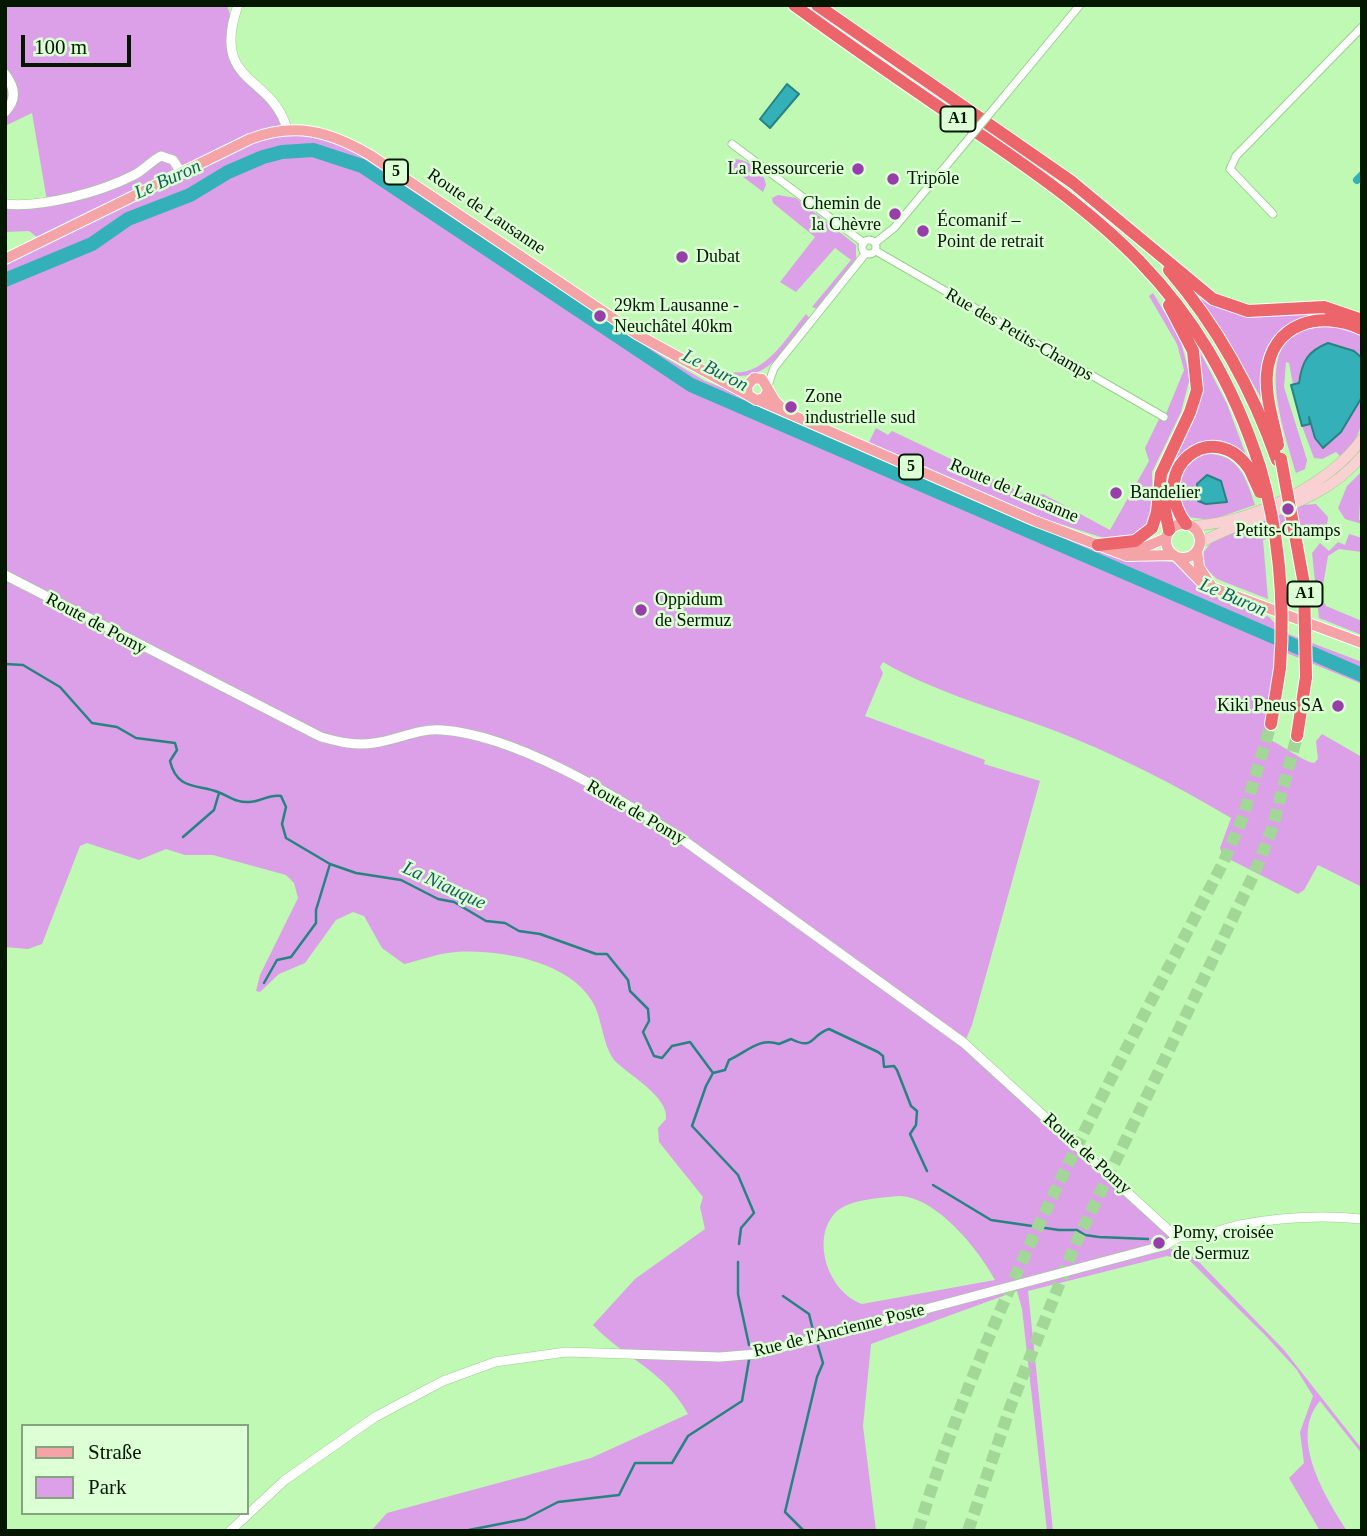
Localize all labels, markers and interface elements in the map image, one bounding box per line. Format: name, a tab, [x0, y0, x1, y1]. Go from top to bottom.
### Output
scale bar	[24, 21, 135, 65]
text: 100 m	[34, 35, 87, 59]
road number: A1	[940, 106, 976, 132]
water label: Le Buron	[131, 155, 205, 205]
place label: La Ressourcerie	[728, 158, 844, 180]
road number: 5	[384, 160, 408, 184]
marker: La Ressourcerie	[850, 161, 866, 177]
street label: Route de Lausanne	[423, 164, 549, 260]
place label: Tripōle	[907, 168, 959, 190]
marker: Tripōle	[885, 171, 901, 187]
place label: Chemin de la Chèvre	[803, 193, 881, 235]
marker: Chemin de la Chèvre	[887, 206, 903, 222]
place label: Écomanif – Point de retrait	[937, 210, 1044, 252]
marker: Écomanif – Point de retrait	[915, 223, 931, 239]
place label: Dubat	[696, 246, 740, 268]
marker: Dubat	[674, 249, 690, 265]
street label: Rue des Petits-Champs	[941, 284, 1097, 386]
place label: 29km Lausanne - Neuchâtel 40km	[614, 295, 739, 338]
marker: 29km Lausanne - Neuchâtel 40km	[592, 308, 608, 324]
water label: Le Buron	[678, 345, 752, 397]
place label: Zone industrielle sud	[805, 386, 915, 428]
marker: Zone industrielle sud	[783, 399, 799, 415]
road number: 5	[899, 454, 923, 480]
street label: Route de Lausanne	[946, 454, 1082, 528]
place label: Bandelier	[1130, 482, 1200, 504]
marker: Bandelier	[1108, 485, 1124, 501]
marker: Petits-Champs	[1280, 501, 1296, 517]
place label: Petits-Champs	[1235, 520, 1341, 542]
water label: Le Buron	[1196, 574, 1270, 622]
road number: A1	[1288, 582, 1322, 607]
street label: Route de Pomy	[42, 588, 150, 660]
place label: Oppidum de Sermuz	[655, 589, 731, 632]
marker: Oppidum de Sermuz	[633, 602, 649, 618]
place label: Kiki Pneus SA	[1217, 695, 1324, 717]
marker: Kiki Pneus SA	[1330, 698, 1346, 714]
street label: Route de Pomy	[583, 776, 689, 850]
water label: La Niauque	[399, 857, 489, 915]
street label: Route de Pomy	[1039, 1109, 1135, 1199]
place label: Pomy, croisée de Sermuz	[1173, 1222, 1274, 1264]
marker: Pomy, croisée de Sermuz	[1151, 1235, 1167, 1251]
street label: Rue de l'Ancienne Poste	[751, 1299, 927, 1363]
legend	[21, 1424, 248, 1515]
text: Straße	[88, 1440, 142, 1464]
text: Park	[88, 1475, 127, 1499]

